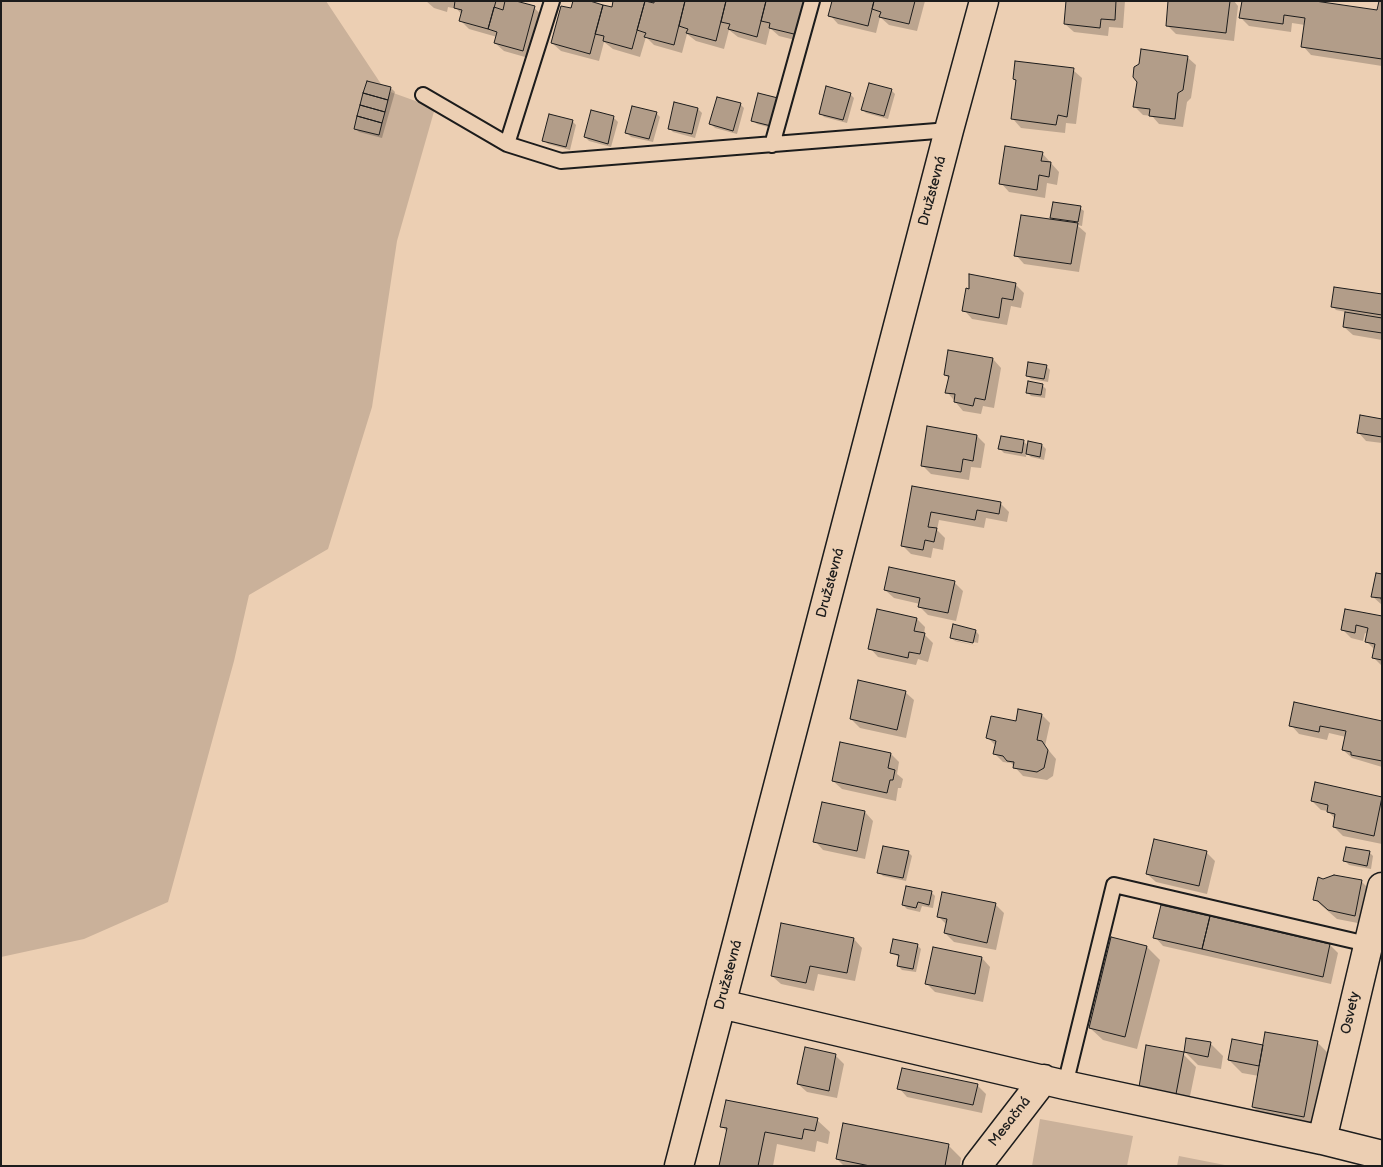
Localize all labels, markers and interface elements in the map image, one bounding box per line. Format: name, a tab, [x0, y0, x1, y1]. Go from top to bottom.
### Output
street label: Družstevná	[916, 154, 950, 228]
street label: Družstevná	[814, 546, 848, 620]
street label: Družstevná	[712, 938, 746, 1012]
street label: Osvety	[1338, 990, 1364, 1036]
street label: Mesačná	[985, 1094, 1035, 1150]

